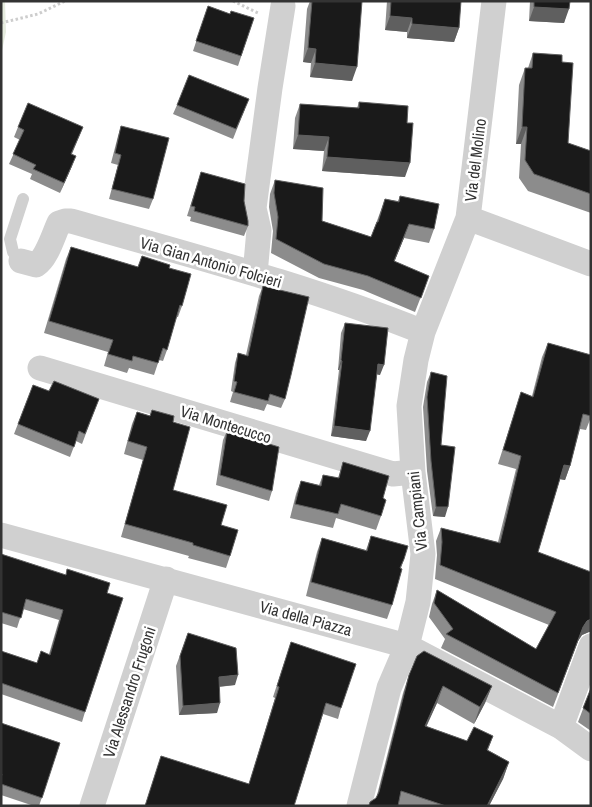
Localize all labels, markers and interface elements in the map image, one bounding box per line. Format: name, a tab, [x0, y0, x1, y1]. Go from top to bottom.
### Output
street label: Via del Molino	[459, 117, 491, 203]
street label: Via Gian Antonio Folcieri	[138, 231, 284, 293]
street label: Via Montecucco	[178, 400, 274, 448]
street label: Via Campiani	[402, 470, 432, 552]
street label: Via della Piazza	[257, 595, 355, 641]
street label: Via Alessandro Frugoni	[97, 623, 161, 761]

